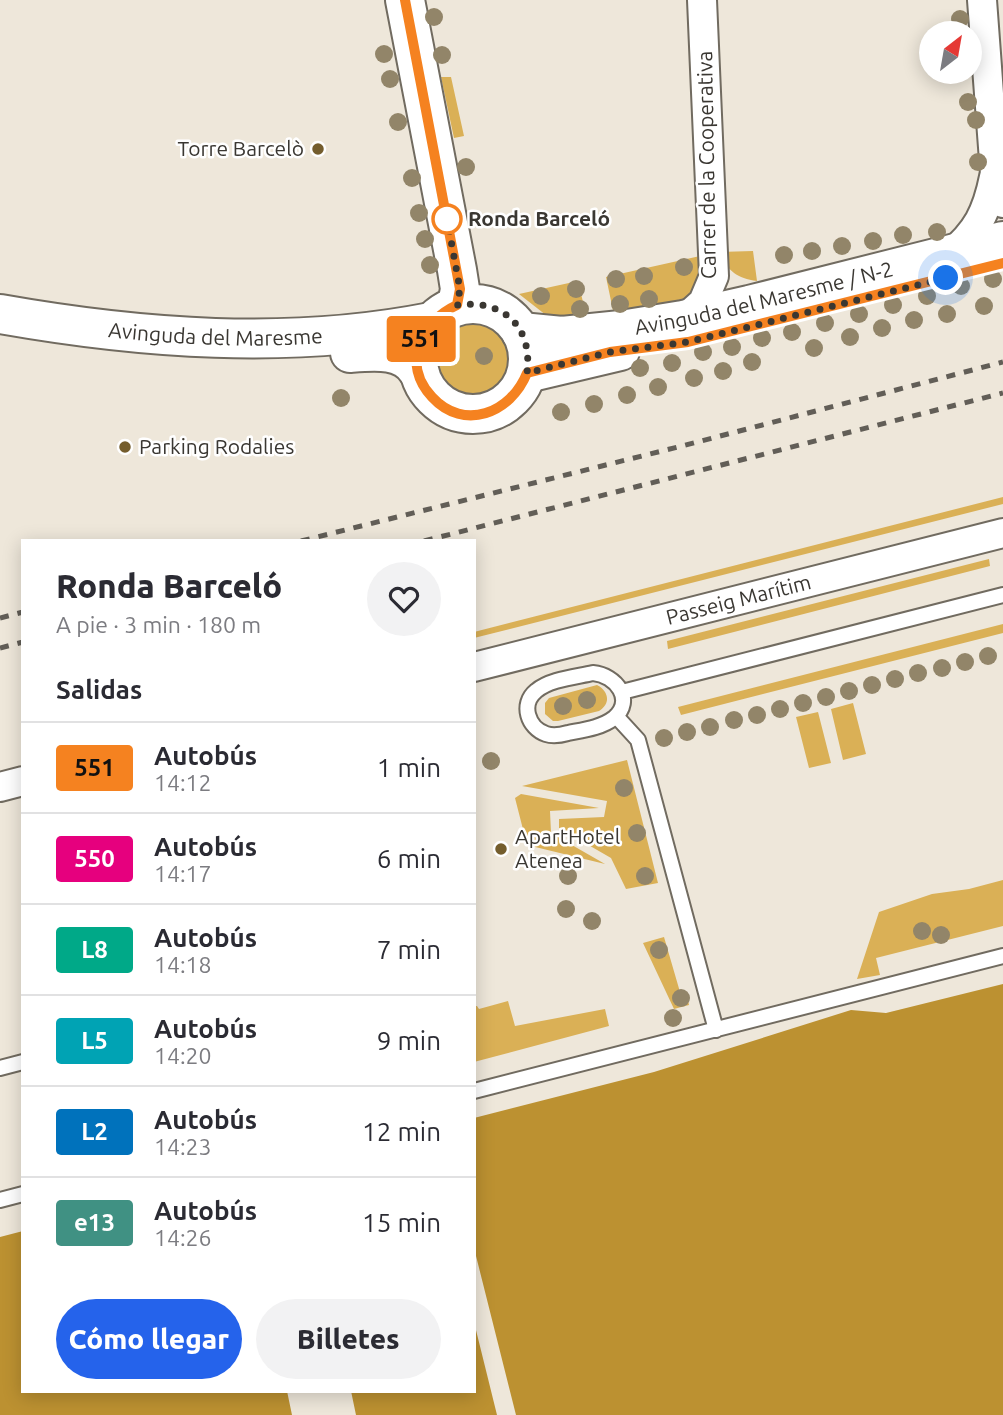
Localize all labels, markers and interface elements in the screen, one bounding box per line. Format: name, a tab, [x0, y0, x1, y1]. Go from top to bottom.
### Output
north arrow	[919, 21, 982, 84]
map controls	[919, 21, 982, 84]
street label: Carrer de la Cooperativa	[692, 51, 720, 279]
place label: Torre Barcelò	[178, 136, 304, 160]
marker: Torre Barcelò	[310, 141, 326, 157]
marker: Ronda Barceló	[432, 204, 462, 234]
place label: Ronda Barceló	[468, 206, 610, 230]
street label: Avinguda del Maresme / N-2	[633, 256, 896, 339]
your location	[928, 260, 963, 295]
line badge: 551	[381, 316, 461, 362]
street label: Avinguda del Maresme	[107, 317, 323, 350]
text: 551	[401, 325, 441, 352]
place label: Parking Rodalies	[139, 434, 294, 458]
marker: Parking Rodalies	[117, 439, 133, 455]
button: heart	[367, 562, 441, 636]
text: Ronda Barceló	[56, 567, 282, 604]
street label: Passeig Marítim	[663, 569, 813, 629]
text: A pie · 3 min · 180 m	[56, 612, 261, 637]
text: Salidas	[56, 675, 142, 704]
text: Autobús	[154, 741, 257, 770]
text: 1 min	[377, 753, 441, 782]
text: 551	[74, 754, 115, 781]
text: 14:12	[154, 770, 212, 795]
place label: ApartHotel Atenea	[515, 824, 620, 872]
text: Autobús	[154, 832, 257, 861]
marker: ApartHotel Atenea	[493, 841, 509, 857]
text: 6 min	[377, 844, 441, 873]
text: 550	[74, 845, 115, 872]
text: 14:17	[154, 861, 212, 886]
text: Autobús	[154, 923, 257, 952]
text: 7 min	[377, 935, 441, 964]
text: L8	[81, 936, 108, 963]
text: 14:18	[154, 952, 212, 977]
text: Autobús	[154, 1014, 257, 1043]
text: 9 min	[377, 1026, 441, 1055]
text: L5	[81, 1027, 108, 1054]
text: 14:20	[154, 1043, 212, 1068]
text: Autobús	[154, 1105, 257, 1134]
text: 12 min	[362, 1117, 441, 1146]
text: L2	[81, 1118, 108, 1145]
text: 14:23	[154, 1134, 212, 1159]
text: Autobús	[154, 1196, 257, 1225]
text: 15 min	[362, 1208, 441, 1237]
text: e13	[74, 1209, 115, 1236]
text: 14:26	[154, 1225, 212, 1250]
button: Cómo llegar	[56, 1299, 242, 1379]
button: Billetes	[256, 1299, 441, 1379]

